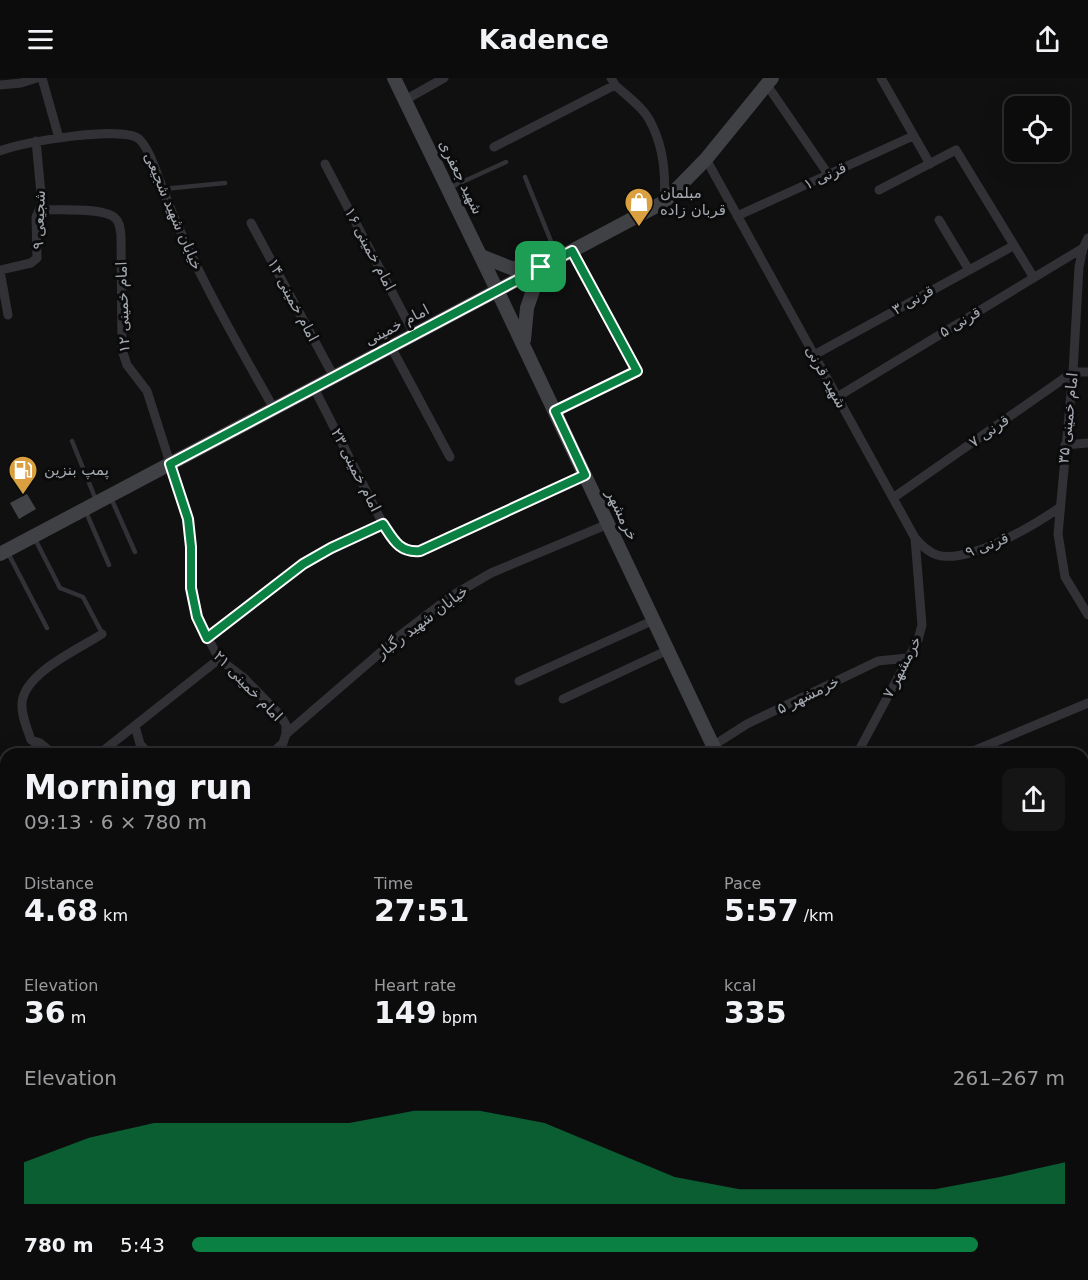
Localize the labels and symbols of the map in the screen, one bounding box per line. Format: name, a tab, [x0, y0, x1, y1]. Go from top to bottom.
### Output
street label: شهید جعفری	[435, 137, 487, 217]
street label: خیابان شهید شجیعی	[140, 149, 206, 273]
street label: قرنی ۱	[801, 158, 849, 194]
place label: مبلمان قربان زاده	[660, 184, 726, 219]
shop icon: مبلمان قربان زاده	[623, 186, 655, 228]
street label: شجیعی ۹	[29, 190, 49, 250]
street label: امام خمینی ۱۶	[341, 204, 399, 294]
pin	[515, 241, 566, 292]
street label: امام خمینی ۱۴	[264, 255, 322, 345]
street label: امام خمینی ۱۲	[112, 261, 134, 353]
street label: قرنی ۳	[889, 281, 937, 319]
street label: امام خمینی	[362, 301, 432, 349]
street label: قرنی ۵	[936, 303, 984, 341]
street label: شهید قرنی	[801, 343, 851, 411]
street label: امام خمینی ۳۵	[1054, 372, 1082, 464]
street label: قرنی ۷	[965, 411, 1013, 451]
street label: امام خمینی ۲۳	[327, 425, 385, 515]
fuel station icon: پمپ بنزین	[7, 454, 39, 496]
place label: پمپ بنزین	[44, 461, 109, 480]
street label: خرمشهر	[602, 486, 642, 543]
street label: قرنی ۹	[963, 529, 1011, 561]
street label: خیابان شهید رگبار	[372, 582, 471, 663]
street label: خرمشهر ۷	[879, 633, 925, 701]
street label: امام خمینی ۲۱	[210, 647, 286, 725]
street label: خرمشهر ۵	[774, 672, 842, 718]

